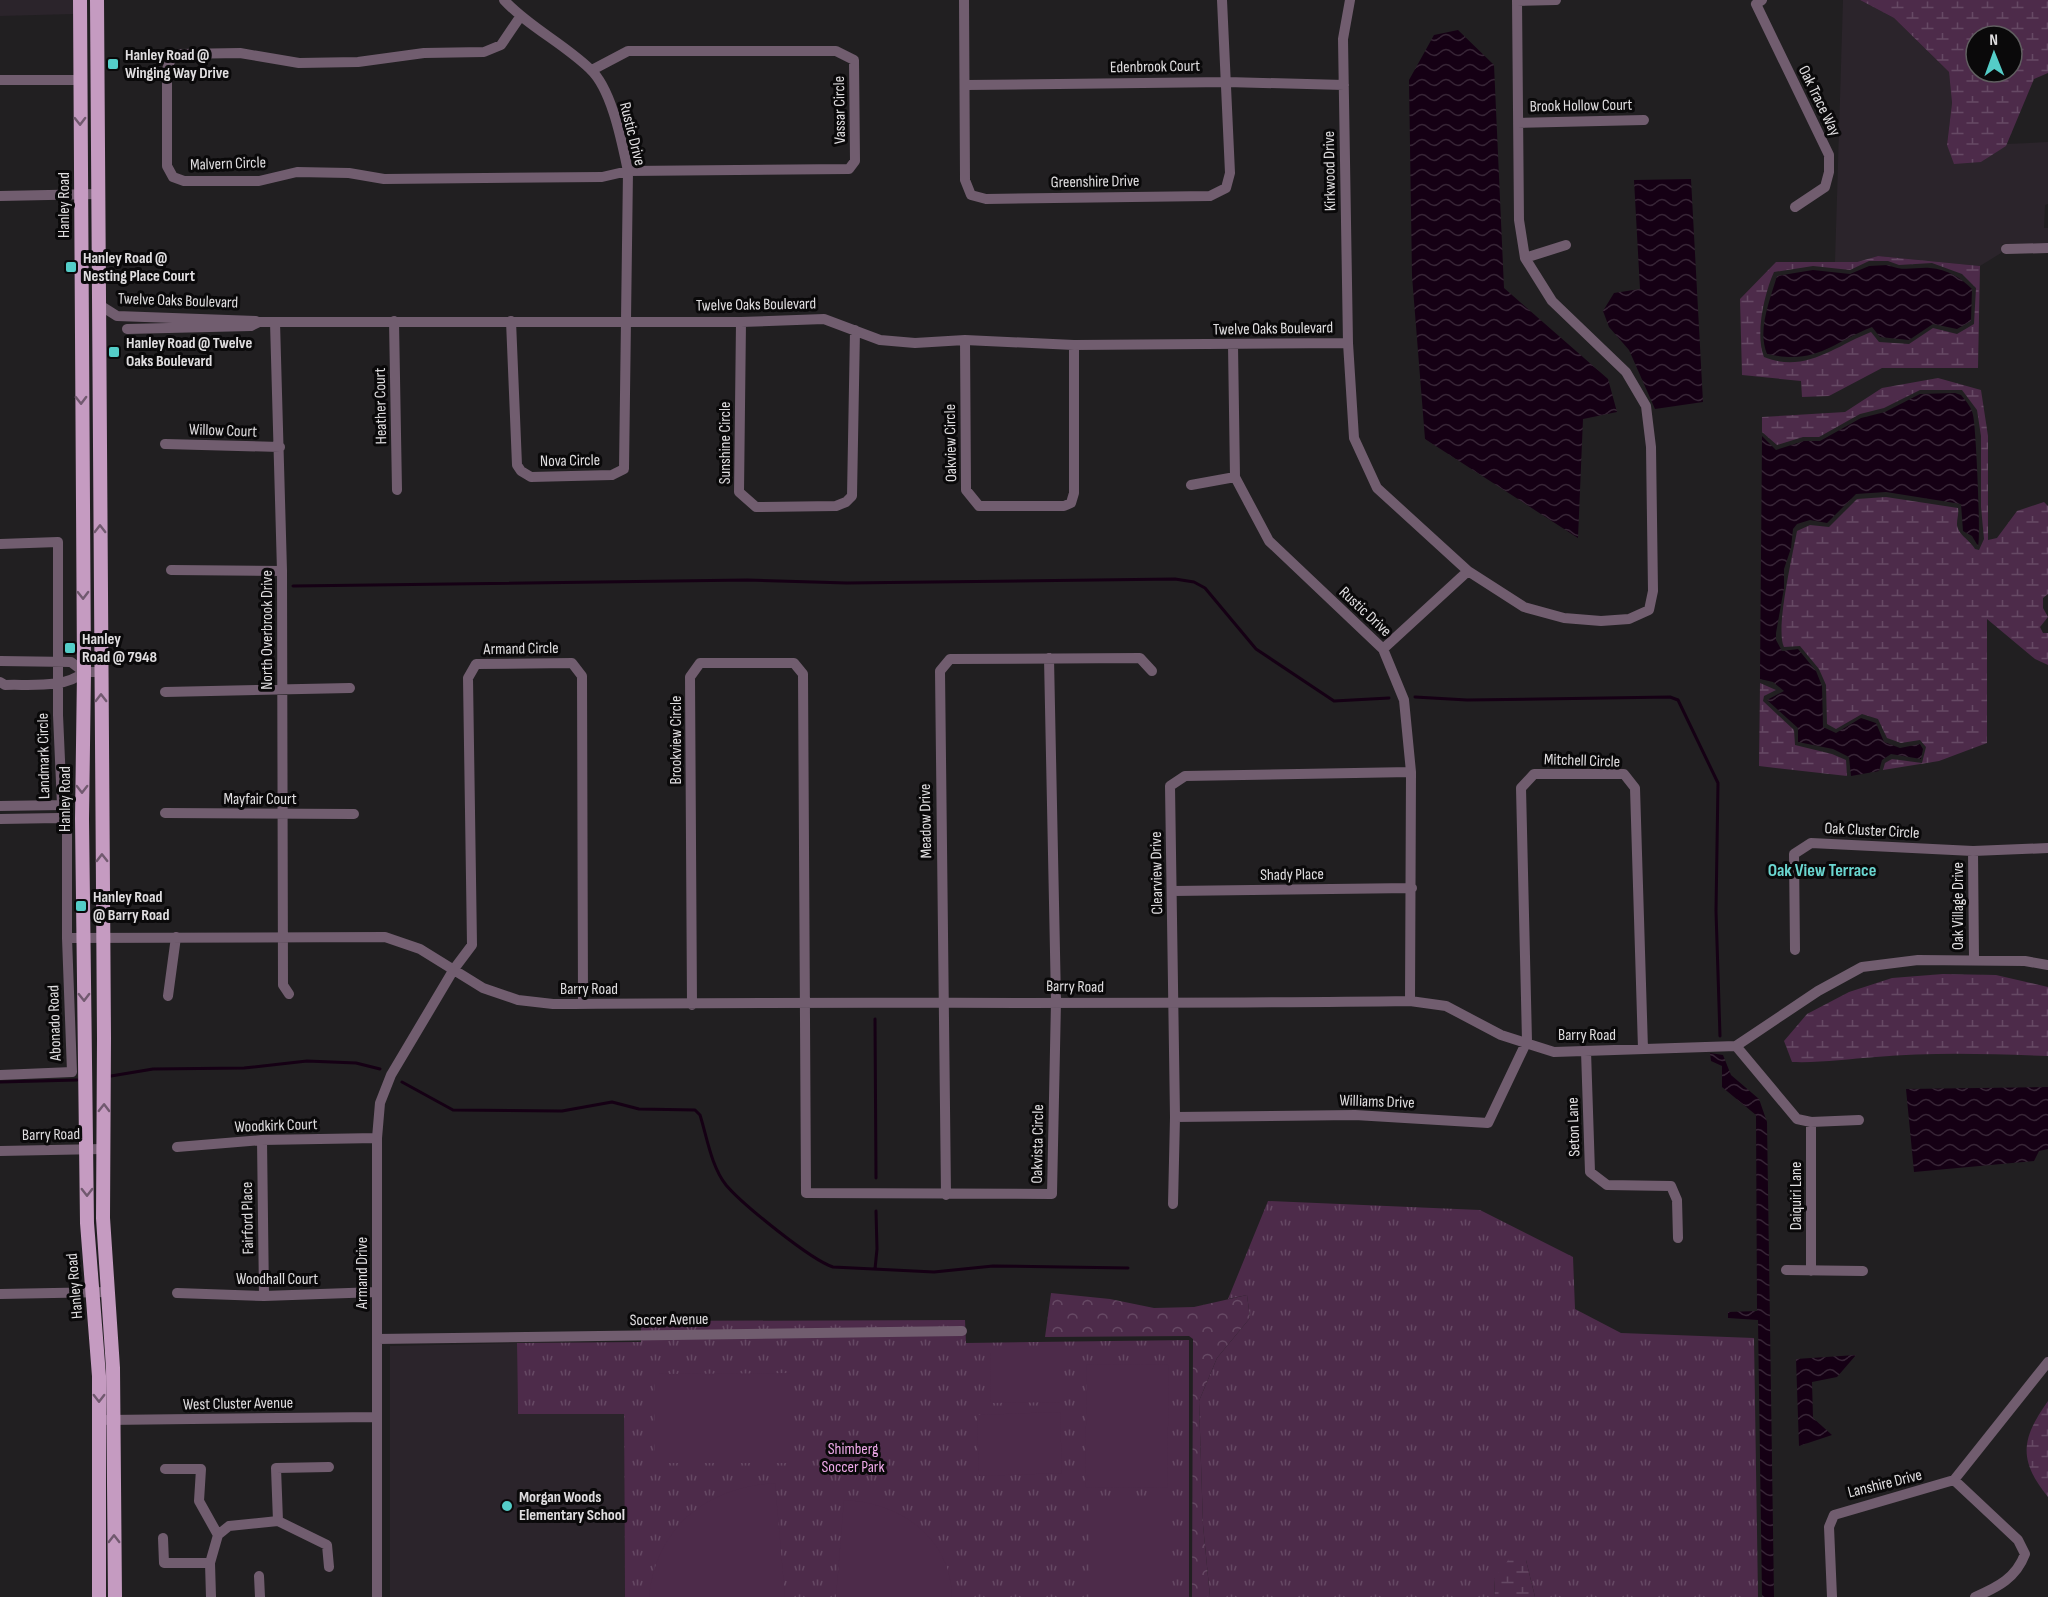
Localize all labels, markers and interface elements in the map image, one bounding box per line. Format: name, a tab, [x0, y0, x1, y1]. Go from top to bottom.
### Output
north arrow	[1964, 24, 2024, 84]
text: N	[1989, 31, 1998, 50]
place label: Hanley Road @ Winging Way Drive	[125, 46, 229, 83]
marker: Hanley Road @ Winging Way Drive	[106, 57, 120, 71]
street label: Edenbrook Court	[1110, 57, 1200, 77]
street label: Oak Trace Way	[1794, 63, 1844, 139]
street label: Vassar Circle	[830, 76, 850, 144]
street label: Brook Hollow Court	[1529, 96, 1633, 116]
street label: Rustic Drive	[615, 100, 649, 168]
one-way arrow	[74, 117, 86, 126]
street label: Kirkwood Drive	[1320, 131, 1340, 211]
street label: Malvern Circle	[190, 153, 266, 175]
street label: Hanley Road	[55, 172, 74, 238]
street label: Greenshire Drive	[1050, 172, 1140, 192]
place label: Hanley Road @ Nesting Place Court	[83, 249, 195, 286]
marker: Hanley Road @ Nesting Place Court	[64, 260, 78, 274]
street label: Twelve Oaks Boulevard	[118, 289, 238, 313]
street label: Twelve Oaks Boulevard	[696, 294, 816, 316]
street label: Twelve Oaks Boulevard	[1213, 318, 1333, 340]
place label: Hanley Road @ Twelve Oaks Boulevard	[126, 334, 252, 371]
marker: Hanley Road @ Twelve Oaks Boulevard	[107, 345, 121, 359]
street label: Heather Court	[371, 367, 391, 444]
one-way arrow	[75, 395, 87, 404]
street label: Sunshine Circle	[716, 402, 735, 484]
street label: Oakview Circle	[941, 404, 961, 482]
street label: Willow Court	[189, 420, 257, 442]
street label: Nova Circle	[540, 451, 600, 471]
one-way arrow	[94, 525, 106, 534]
street label: North Overbrook Drive	[258, 570, 277, 690]
street label: Rustic Drive	[1335, 583, 1395, 641]
one-way arrow	[77, 590, 89, 599]
place label: Hanley Road @ 7948	[82, 630, 157, 667]
street label: Armand Circle	[482, 639, 559, 659]
marker: Hanley Road @ 7948	[63, 641, 77, 655]
one-way arrow	[95, 693, 107, 702]
street label: Brookview Circle	[667, 696, 686, 784]
street label: Landmark Circle	[34, 713, 54, 799]
street label: Mitchell Circle	[1544, 750, 1620, 772]
street label: Hanley Road	[56, 766, 75, 832]
street label: Meadow Drive	[916, 783, 936, 859]
one-way arrow	[76, 785, 88, 794]
street label: Mayfair Court	[223, 790, 297, 809]
street label: Oak Cluster Circle	[1824, 819, 1920, 843]
street label: Clearview Drive	[1147, 831, 1167, 915]
one-way arrow	[96, 854, 108, 863]
district label: Oak View Terrace	[1768, 860, 1876, 881]
street label: Oak Village Drive	[1949, 862, 1968, 950]
street label: Shady Place	[1260, 865, 1324, 885]
place label: Hanley Road @ Barry Road	[93, 888, 169, 925]
marker: Hanley Road @ Barry Road	[74, 899, 88, 913]
street label: Barry Road	[1046, 977, 1104, 997]
street label: Barry Road	[560, 980, 618, 999]
street label: Abonado Road	[44, 985, 66, 1062]
one-way arrow	[78, 992, 90, 1001]
street label: Barry Road	[1558, 1026, 1616, 1045]
street label: Williams Drive	[1339, 1091, 1415, 1113]
street label: Seton Lane	[1563, 1097, 1585, 1157]
one-way arrow	[98, 1103, 110, 1112]
street label: Oakvista Circle	[1028, 1104, 1048, 1184]
street label: Woodkirk Court	[234, 1115, 318, 1137]
street label: Barry Road	[22, 1125, 80, 1145]
street label: Daiquiri Lane	[1787, 1162, 1806, 1230]
street label: Fairford Place	[238, 1181, 258, 1255]
one-way arrow	[81, 1187, 93, 1196]
street label: Armand Drive	[353, 1237, 372, 1310]
street label: Hanley Road	[63, 1252, 87, 1320]
street label: Woodhall Court	[236, 1270, 318, 1289]
street label: Soccer Avenue	[629, 1310, 709, 1330]
one-way arrow	[93, 1394, 105, 1403]
street label: West Cluster Avenue	[183, 1394, 293, 1414]
park label: Shimberg Soccer Park	[821, 1440, 885, 1477]
street label: Lanshire Drive	[1846, 1466, 1924, 1502]
place label: Morgan Woods Elementary School	[519, 1488, 625, 1525]
marker: Morgan Woods Elementary School	[500, 1499, 514, 1513]
one-way arrow	[108, 1534, 120, 1543]

